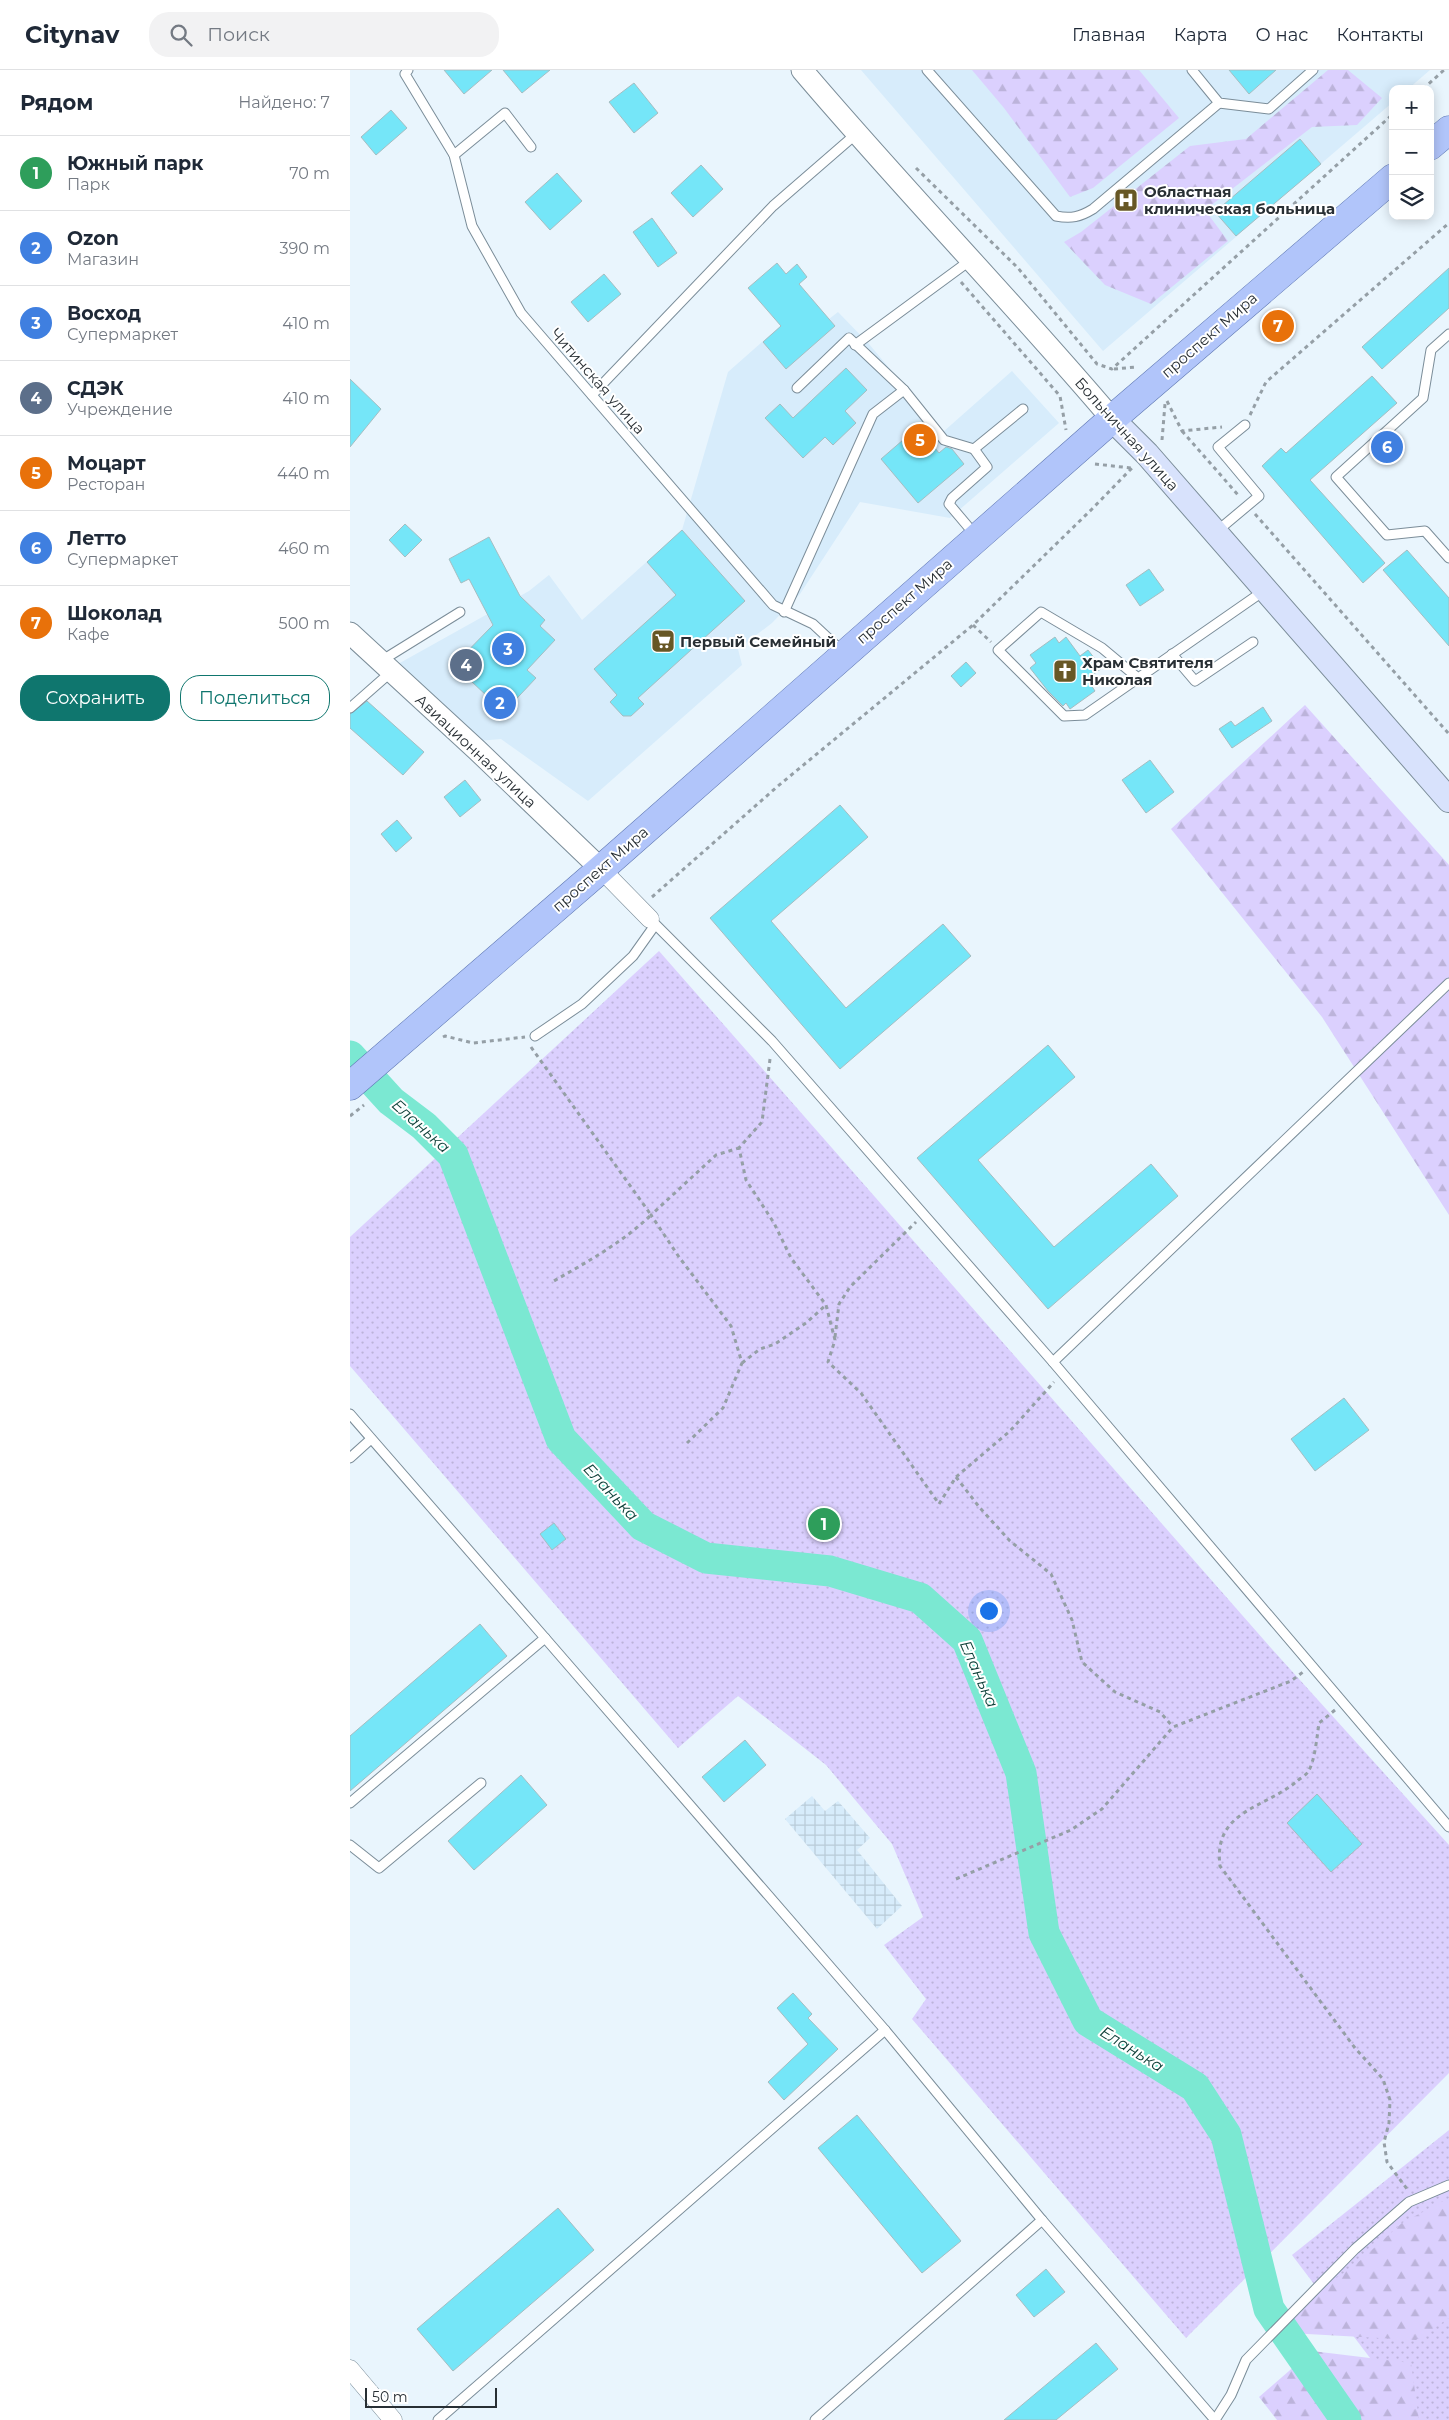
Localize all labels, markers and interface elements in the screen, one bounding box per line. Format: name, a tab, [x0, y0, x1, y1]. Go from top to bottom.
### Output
search box	[149, 12, 499, 57]
text: Citynav	[25, 20, 119, 49]
icon: search	[167, 21, 195, 49]
text: Поиск	[207, 23, 270, 46]
text: Главная	[1072, 24, 1146, 46]
text: Карта	[1174, 24, 1228, 46]
text: О нас	[1256, 24, 1308, 46]
text: Контакты	[1336, 24, 1424, 46]
map controls	[1389, 85, 1434, 220]
button: +	[1389, 85, 1434, 130]
text: Рядом	[20, 90, 93, 115]
text: Найдено: 7	[238, 93, 330, 112]
button: −	[1389, 130, 1434, 175]
text: Южный парк	[67, 152, 203, 175]
text: 1	[33, 164, 39, 183]
text: 70 m	[289, 164, 330, 183]
text: Парк	[67, 175, 110, 194]
button: layers	[1389, 175, 1434, 220]
place label: Областная клиническая больница	[1144, 182, 1335, 218]
hospital icon: Областная клиническая больница	[1113, 187, 1139, 213]
text: Ozon	[67, 227, 119, 250]
text: 2	[31, 239, 41, 258]
text: 390 m	[279, 239, 330, 258]
text: Магазин	[67, 250, 139, 269]
street label: проспект Мира	[1157, 288, 1261, 382]
text: Восход	[67, 302, 141, 325]
pin: 7	[1262, 307, 1294, 345]
text: 3	[31, 314, 41, 333]
text: 410 m	[282, 314, 330, 333]
street label: Читинская улица	[547, 324, 649, 438]
text: Супермаркет	[67, 325, 178, 344]
street label: Больничная улица	[1071, 373, 1183, 495]
text: СДЭК	[67, 377, 124, 400]
text: 4	[30, 389, 42, 408]
text: 410 m	[282, 389, 330, 408]
text: Учреждение	[67, 400, 173, 419]
pin: 5	[904, 421, 936, 459]
pin: 6	[1371, 428, 1403, 466]
text: Моцарт	[67, 452, 146, 475]
text: 5	[31, 464, 41, 483]
text: 440 m	[277, 464, 330, 483]
text: Ресторан	[67, 475, 145, 494]
text: Летто	[67, 527, 127, 550]
text: 6	[31, 539, 41, 558]
text: 460 m	[278, 539, 330, 558]
text: Супермаркет	[67, 550, 178, 569]
street label: проспект Мира	[852, 554, 956, 648]
text: Шоколад	[67, 602, 162, 625]
text: 7	[31, 614, 41, 633]
text: 500 m	[279, 614, 330, 633]
text: Кафе	[67, 625, 110, 644]
supermarket icon: Первый Семейный	[650, 628, 676, 654]
pin: 3	[492, 630, 524, 668]
place label: Первый Семейный	[680, 632, 836, 651]
pin: 4	[450, 646, 482, 684]
place label: Храм Святителя Николая	[1082, 653, 1213, 689]
church icon: Храм Святителя Николая	[1052, 658, 1078, 684]
button: Сохранить	[20, 675, 170, 721]
button: Поделиться	[180, 675, 330, 721]
pin: 2	[484, 684, 516, 722]
street label: Авиационная улица	[412, 690, 540, 812]
street label: проспект Мира	[548, 822, 652, 916]
water label: Еланька	[388, 1095, 454, 1157]
water label: Еланька	[580, 1459, 642, 1525]
pin: 1	[808, 1505, 840, 1543]
your location	[976, 1598, 1002, 1624]
water label: Еланька	[956, 1637, 1002, 1711]
water label: Еланька	[1097, 2022, 1167, 2076]
scale bar	[365, 2385, 498, 2408]
text: 50 m	[372, 2388, 408, 2406]

